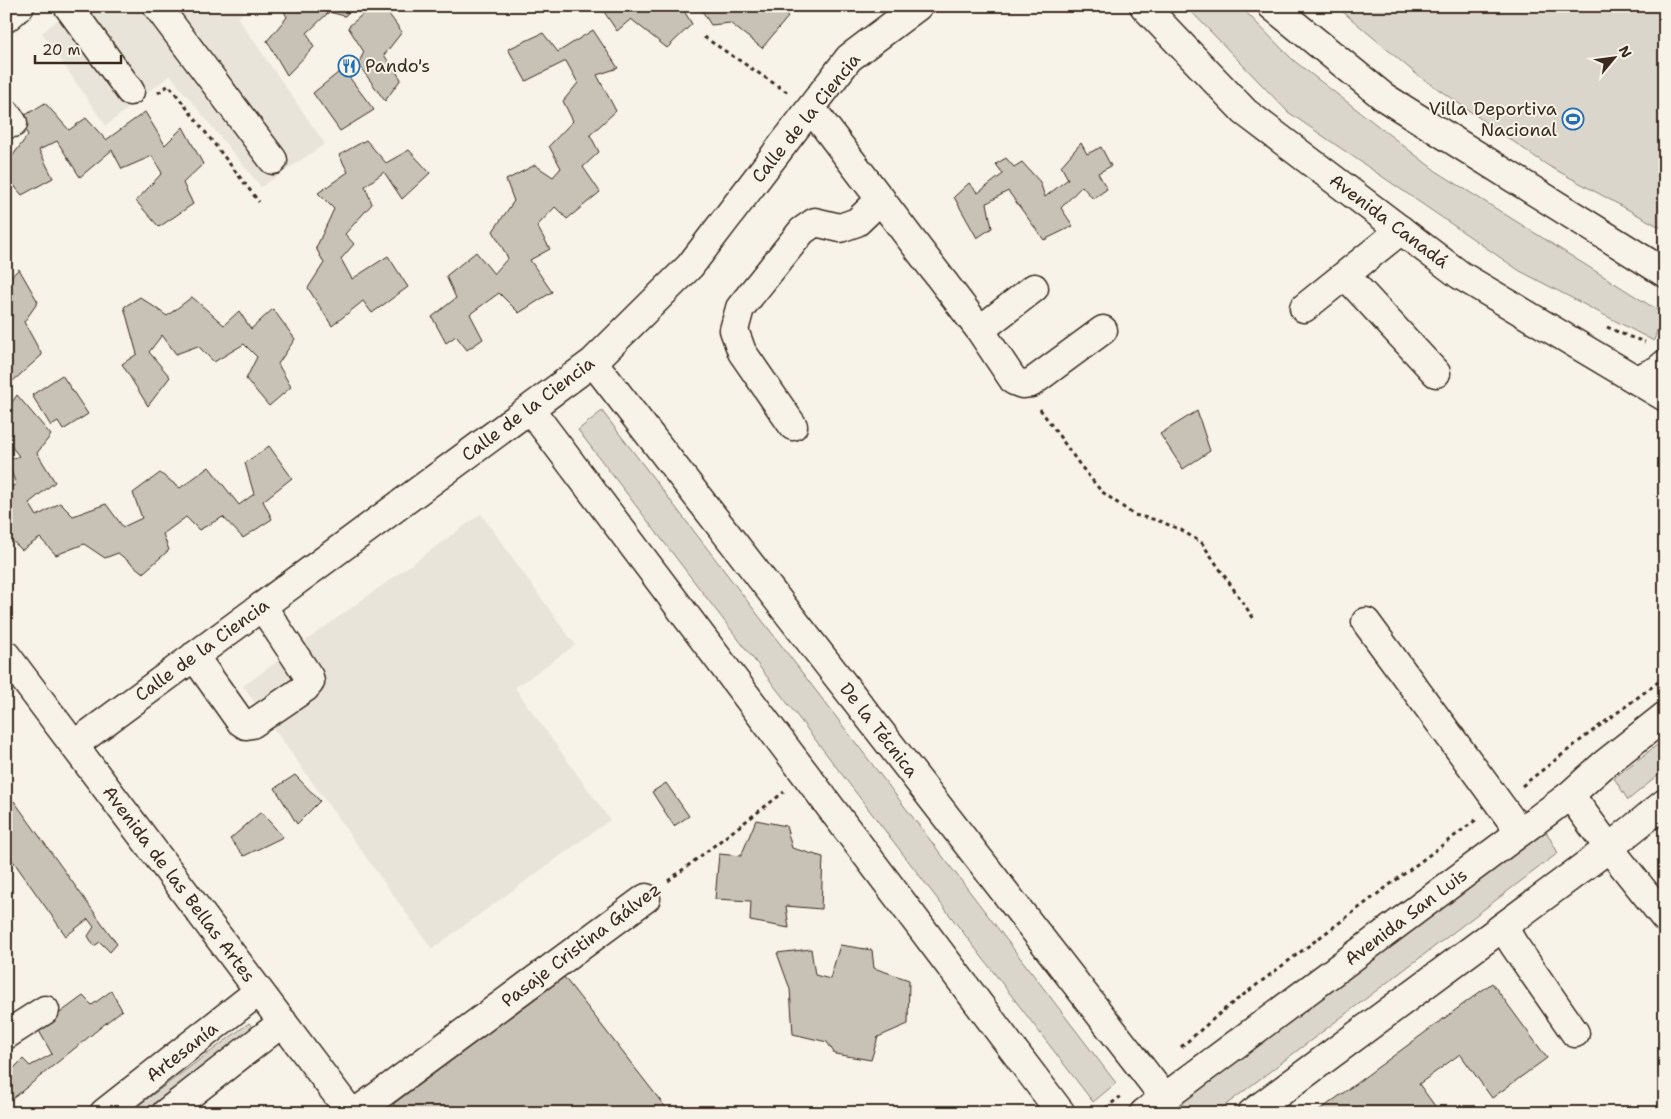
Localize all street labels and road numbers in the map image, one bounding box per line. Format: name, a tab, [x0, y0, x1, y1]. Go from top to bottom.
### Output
street label: Calle de la Ciencia	[746, 48, 866, 188]
street label: Avenida Canadá	[1325, 168, 1453, 274]
street label: Calle de la Ciencia	[457, 351, 599, 467]
street label: Calle de la Ciencia	[130, 593, 274, 707]
street label: De la Técnica	[834, 678, 924, 782]
street label: Avenida de las Bellas Artes	[97, 781, 261, 987]
street label: Avenida San Luis	[1340, 863, 1472, 971]
street label: Pasaje Cristina Gálvez	[496, 877, 666, 1013]
street label: Artesanía	[141, 1016, 223, 1088]

